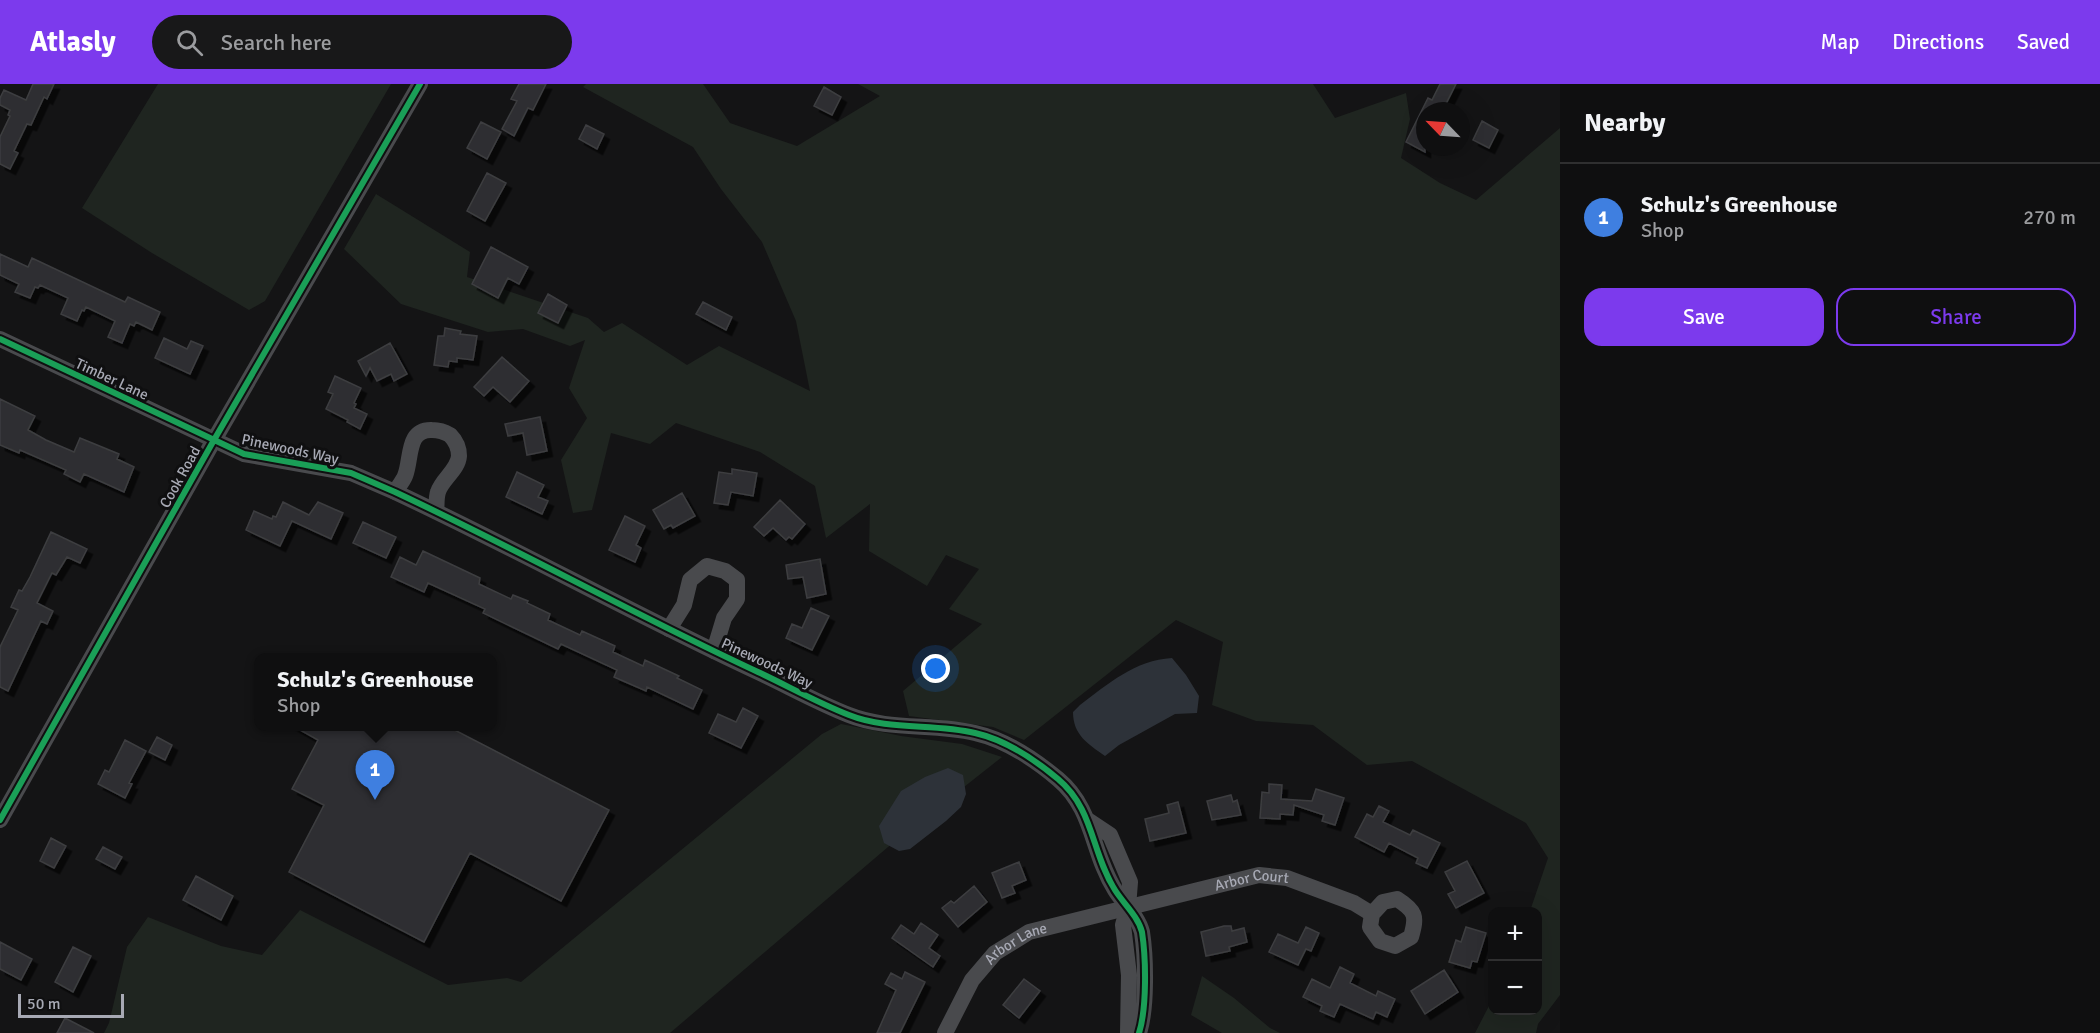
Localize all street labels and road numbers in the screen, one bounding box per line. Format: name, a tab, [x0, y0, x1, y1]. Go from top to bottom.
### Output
street label: Timber Lane	[73, 354, 151, 404]
street label: Pinewoods Way	[240, 430, 340, 468]
street label: Cook Road	[156, 443, 204, 511]
street label: Pinewoods Way	[718, 634, 816, 692]
street label: Arbor Court	[1213, 866, 1290, 895]
street label: Arbor Lane	[980, 919, 1049, 968]

